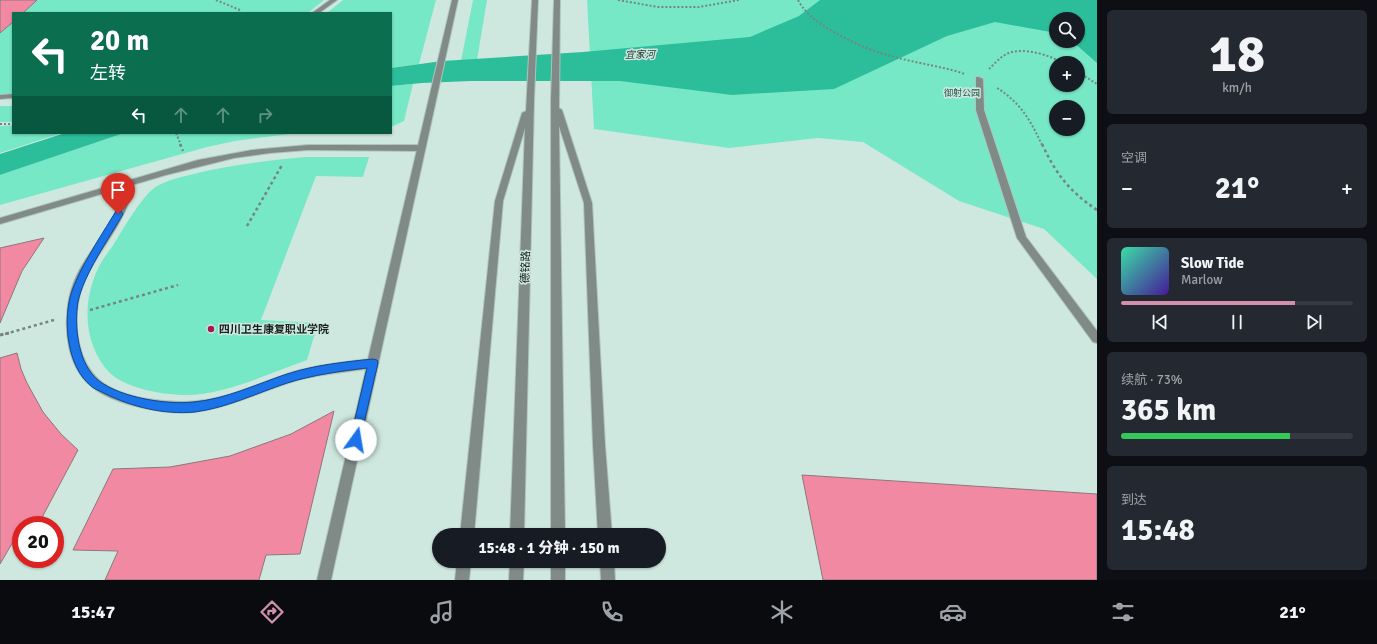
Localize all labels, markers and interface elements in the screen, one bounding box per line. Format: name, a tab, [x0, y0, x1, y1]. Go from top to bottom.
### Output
map controls	[1049, 12, 1085, 136]
button: search	[1049, 12, 1085, 48]
text: 18	[1209, 22, 1265, 86]
text: 20 m	[90, 24, 149, 58]
icon: left	[24, 28, 76, 80]
water label: 宜家河	[625, 49, 657, 61]
button: +	[1049, 56, 1085, 92]
text: 左转	[90, 62, 126, 84]
text: km/h	[1222, 80, 1252, 96]
park label: 御射公园	[944, 87, 980, 99]
button: −	[1049, 100, 1085, 136]
icon: left	[128, 104, 150, 126]
icon: ahead	[170, 104, 192, 126]
icon: ahead	[212, 104, 234, 126]
icon: right	[254, 104, 276, 126]
text: 空调	[1121, 150, 1147, 166]
text: 21°	[1215, 170, 1259, 207]
pin	[101, 173, 135, 214]
text: −	[1121, 175, 1133, 202]
text: +	[1341, 175, 1353, 202]
icon: arrive	[107, 179, 129, 201]
street label: 德铭路	[518, 250, 533, 284]
text: Slow Tide	[1181, 254, 1244, 272]
text: Marlow	[1181, 272, 1223, 288]
icon: previous	[1149, 311, 1171, 333]
icon: pause	[1226, 311, 1248, 333]
icon: next	[1303, 311, 1325, 333]
place label: 四川卫生康复职业学院	[219, 323, 329, 336]
marker: 四川卫生康复职业学院	[206, 324, 216, 334]
text: 续航 · 73%	[1121, 372, 1183, 388]
text: 365 km	[1121, 392, 1216, 429]
position arrow	[335, 419, 377, 461]
text: 到达	[1121, 492, 1147, 508]
text: 15:48	[1121, 512, 1195, 549]
speed limit sign: 20	[12, 516, 64, 568]
text: 15:48 · 1 分钟 · 150 m	[478, 539, 620, 557]
icon: directions	[258, 598, 286, 626]
icon: music	[428, 598, 456, 626]
icon: phone	[598, 598, 626, 626]
icon: climate	[768, 598, 796, 626]
icon: car	[939, 598, 967, 626]
icon: filters	[1109, 598, 1137, 626]
text: 15:47	[71, 601, 115, 623]
text: 21°	[1279, 601, 1306, 623]

